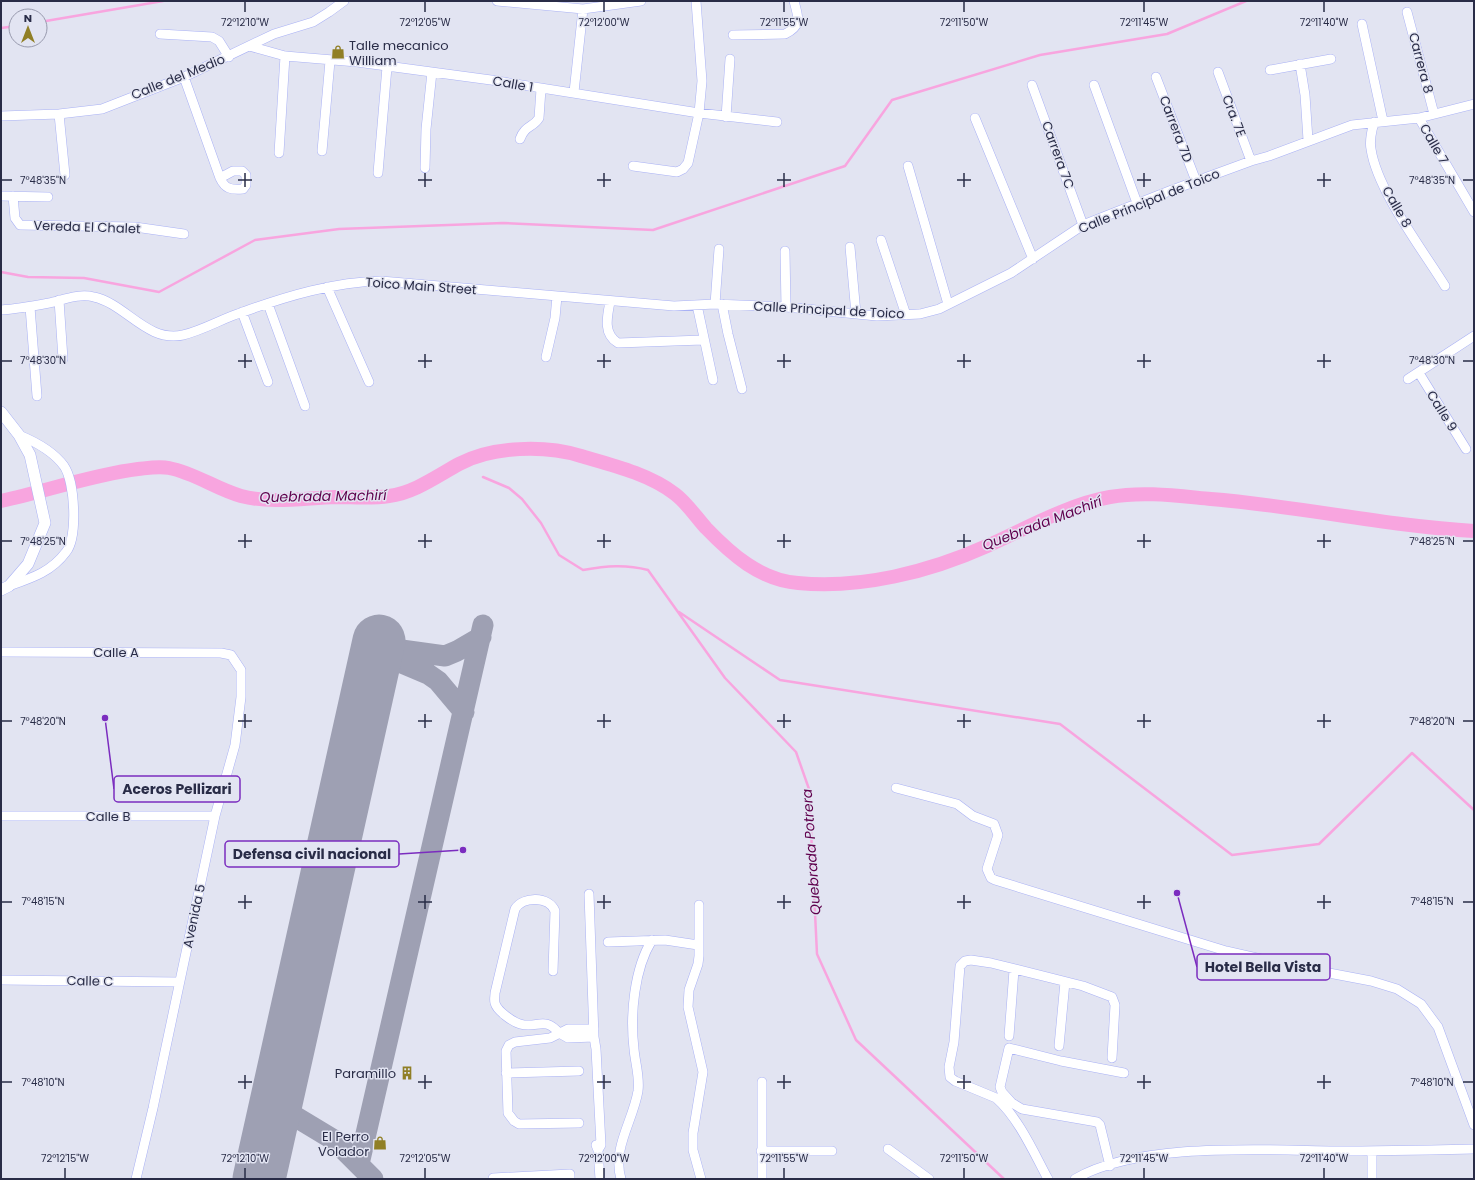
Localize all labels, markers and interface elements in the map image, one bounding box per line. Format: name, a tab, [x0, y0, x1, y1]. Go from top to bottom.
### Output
north arrow	[8, 8, 48, 48]
text: N	[24, 10, 32, 26]
text: 72°12'10"W	[221, 15, 269, 30]
text: 72°12'05"W	[399, 15, 451, 30]
text: 72°12'00"W	[578, 15, 630, 30]
text: 72°11'55"W	[760, 15, 809, 30]
text: 72°11'50"W	[940, 15, 989, 30]
text: 72°11'45"W	[1120, 15, 1169, 30]
text: 72°11'40"W	[1300, 15, 1349, 30]
street label: Carrera 8	[1404, 31, 1438, 95]
place label: Talle mecanico William	[349, 36, 449, 70]
shop icon: Talle mecanico William	[330, 44, 346, 60]
street label: Calle del Medio	[128, 49, 228, 105]
street label: Calle 1	[491, 71, 535, 97]
street label: Cra. 7E	[1217, 92, 1251, 140]
street label: Carrera 7D	[1155, 93, 1197, 165]
street label: Carrera 7C	[1037, 118, 1079, 192]
street label: Calle 7	[1415, 120, 1453, 168]
street label: Calle Principal de Toico	[1075, 164, 1223, 238]
text: 7°48'35"N	[20, 173, 66, 188]
text: 7°48'35"N	[1409, 173, 1455, 188]
street label: Calle 8	[1378, 183, 1416, 231]
street label: Vereda El Chalet	[33, 216, 141, 238]
street label: Toico Main Street	[365, 273, 477, 299]
street label: Calle Principal de Toico	[753, 297, 905, 323]
text: 7°48'30"N	[20, 353, 66, 368]
text: 7°48'30"N	[1409, 353, 1455, 368]
street label: Calle 9	[1422, 387, 1462, 435]
water label: Quebrada Machirí	[259, 485, 388, 507]
water label: Quebrada Machirí	[979, 490, 1106, 555]
text: 7°48'25"N	[20, 534, 66, 549]
text: 7°48'25"N	[1409, 534, 1455, 549]
street label: Calle A	[93, 643, 139, 662]
text: 7°48'20"N	[20, 714, 66, 729]
text: 7°48'20"N	[1409, 714, 1455, 729]
callout: Aceros Pellizari	[114, 776, 240, 802]
text: Aceros Pellizari	[122, 779, 232, 799]
water label: Quebrada Potrera	[797, 788, 825, 916]
street label: Calle B	[86, 807, 130, 826]
callout: Defensa civil nacional	[225, 841, 399, 867]
text: Defensa civil nacional	[233, 844, 391, 864]
street label: Avenida 5	[178, 882, 210, 950]
text: 7°48'15"N	[21, 894, 65, 909]
text: 7°48'15"N	[1410, 894, 1454, 909]
callout: Hotel Bella Vista	[1197, 954, 1330, 980]
text: Hotel Bella Vista	[1205, 957, 1321, 977]
street label: Calle C	[66, 971, 114, 991]
place label: Paramillo	[335, 1064, 396, 1083]
building icon: Paramillo	[399, 1065, 415, 1081]
text: 7°48'10"N	[21, 1075, 65, 1090]
text: 7°48'10"N	[1410, 1075, 1454, 1090]
place label: El Perro Volador	[318, 1127, 369, 1161]
shop icon: El Perro Volador	[372, 1135, 388, 1151]
text: 72°12'15"W	[41, 1151, 89, 1166]
text: 72°12'10"W	[221, 1151, 269, 1166]
text: 72°12'05"W	[399, 1151, 451, 1166]
text: 72°12'00"W	[578, 1151, 630, 1166]
text: 72°11'55"W	[760, 1151, 809, 1166]
text: 72°11'50"W	[940, 1151, 989, 1166]
text: 72°11'45"W	[1120, 1151, 1169, 1166]
text: 72°11'40"W	[1300, 1151, 1349, 1166]

